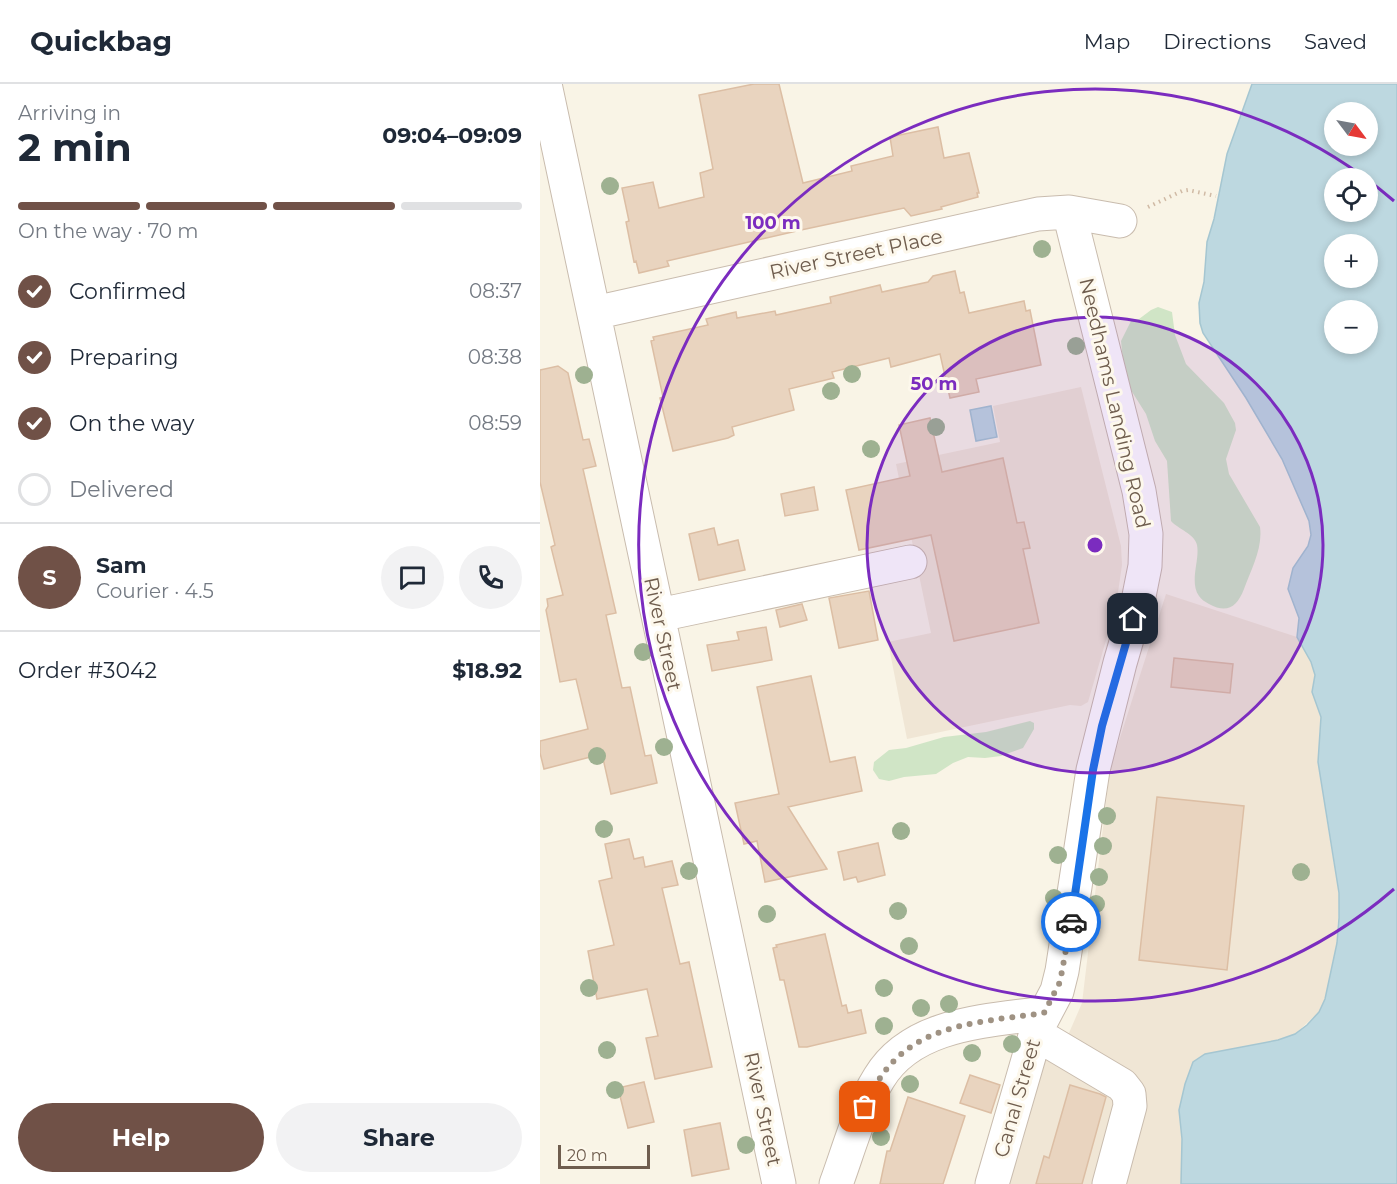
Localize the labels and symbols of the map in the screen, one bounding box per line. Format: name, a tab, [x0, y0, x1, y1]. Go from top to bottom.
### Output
north arrow	[1324, 102, 1378, 156]
text: 100 m	[745, 212, 801, 234]
street label: River Street Place	[767, 224, 945, 284]
street label: Needhams Landing Road	[1074, 275, 1156, 531]
text: 50 m	[911, 373, 957, 395]
centre of rings	[1085, 535, 1105, 555]
street label: River Street	[639, 575, 687, 693]
pin	[1107, 593, 1158, 644]
courier	[1041, 892, 1101, 952]
street label: Canal Street	[989, 1036, 1045, 1160]
street label: River Street	[739, 1050, 787, 1168]
pin	[839, 1081, 890, 1132]
scale bar	[558, 1142, 650, 1170]

